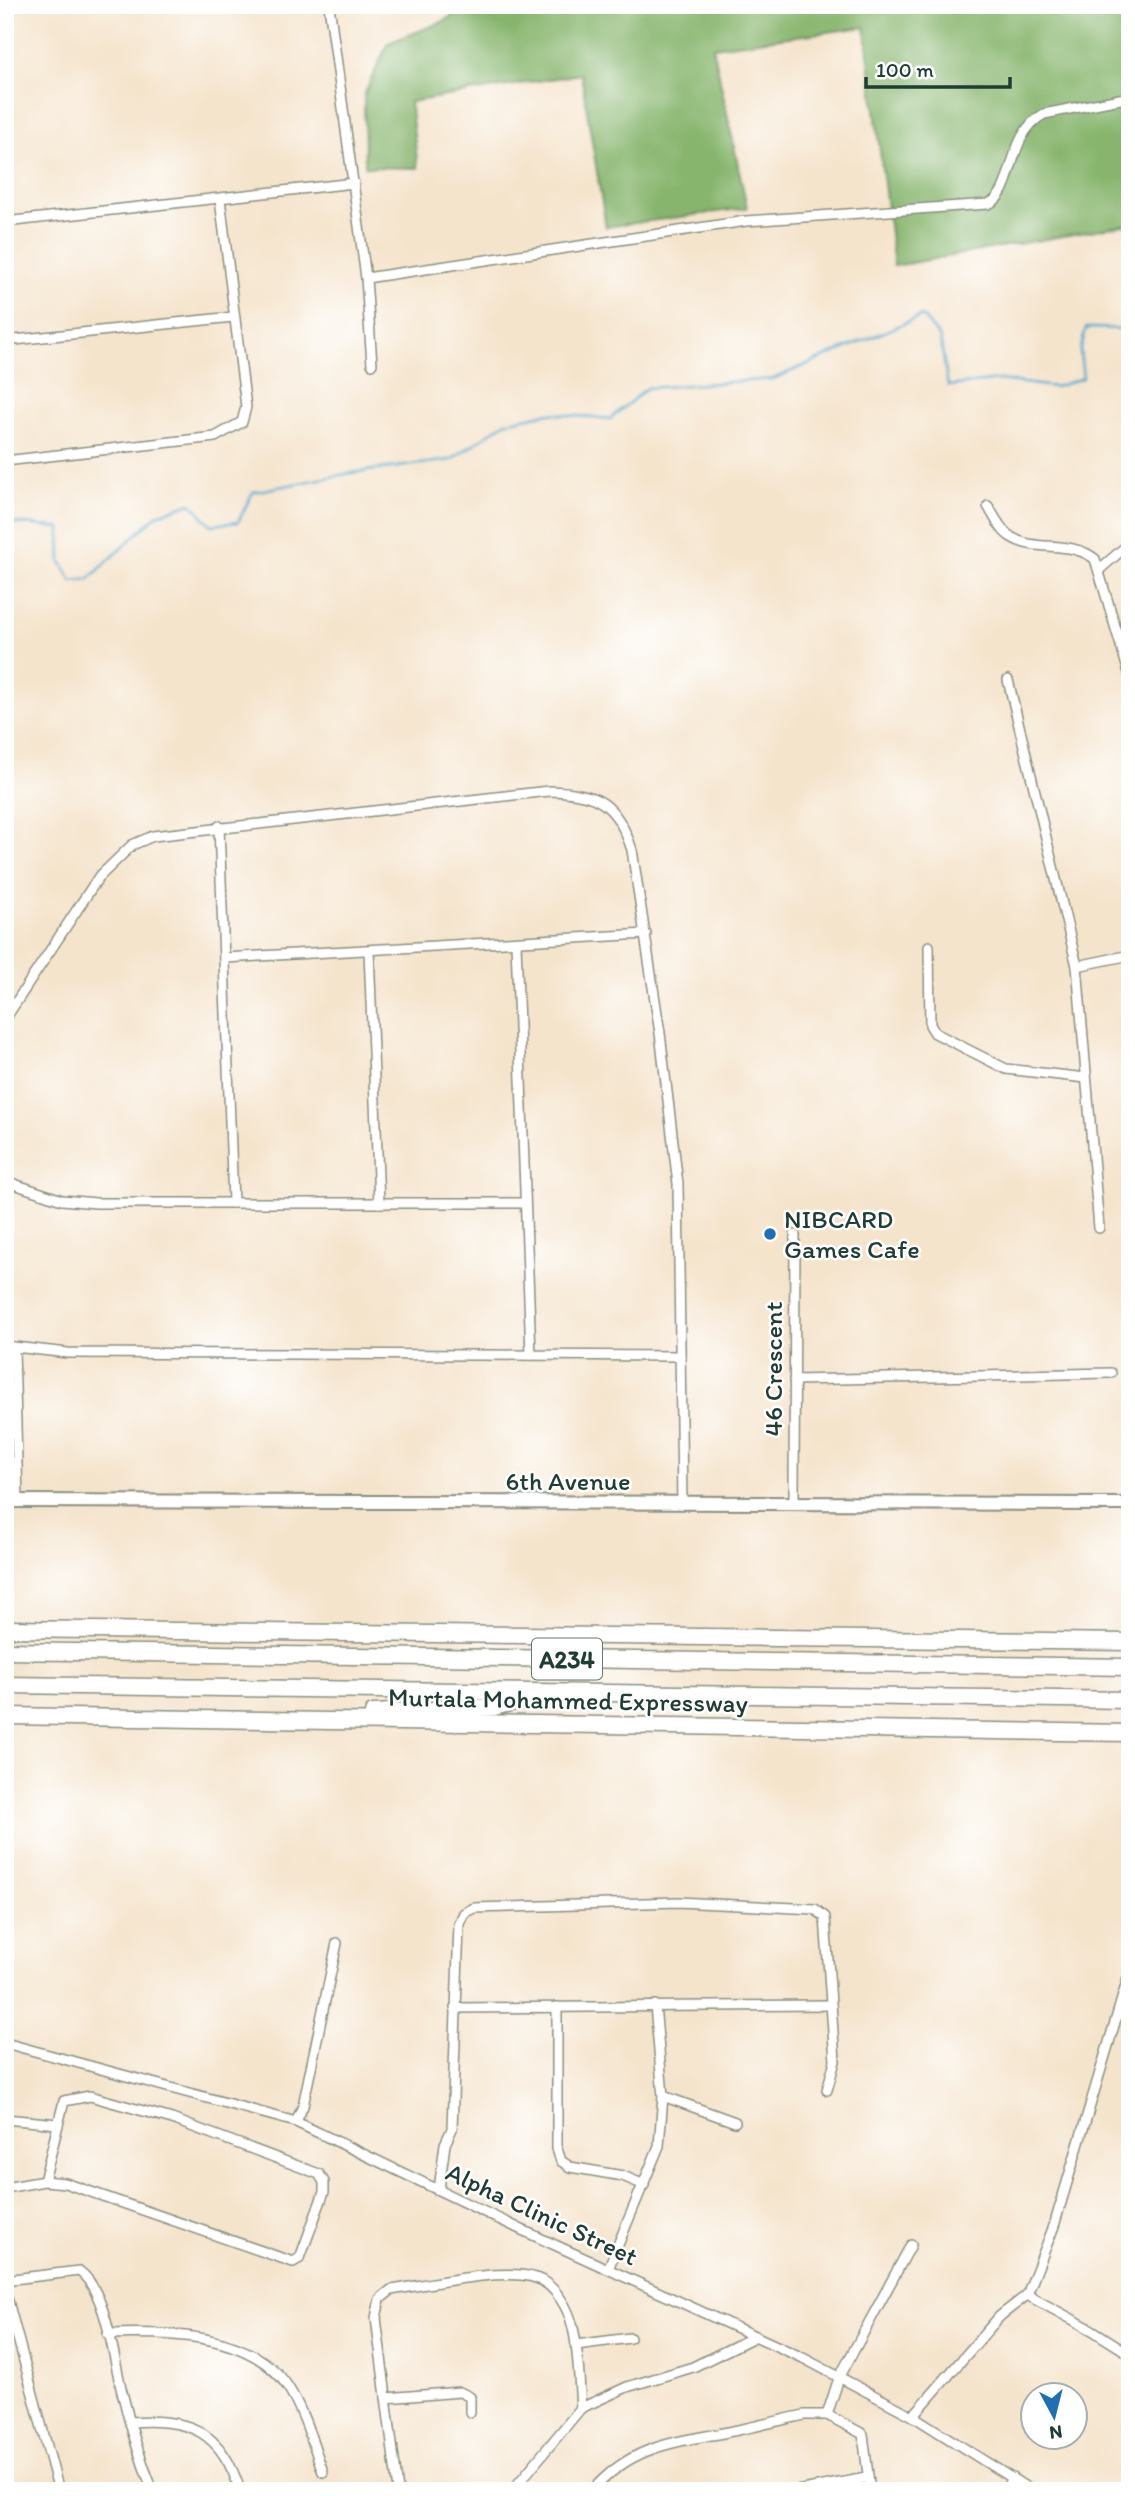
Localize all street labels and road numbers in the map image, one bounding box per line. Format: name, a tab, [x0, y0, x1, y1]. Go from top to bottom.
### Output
street label: 46 Crescent	[757, 1301, 789, 1436]
street label: 6th Avenue	[505, 1465, 631, 1497]
road number: A234	[532, 1638, 602, 1680]
street label: Murtala Mohammed Expressway	[388, 1681, 748, 1719]
street label: Alpha Clinic Street	[441, 2156, 643, 2273]

